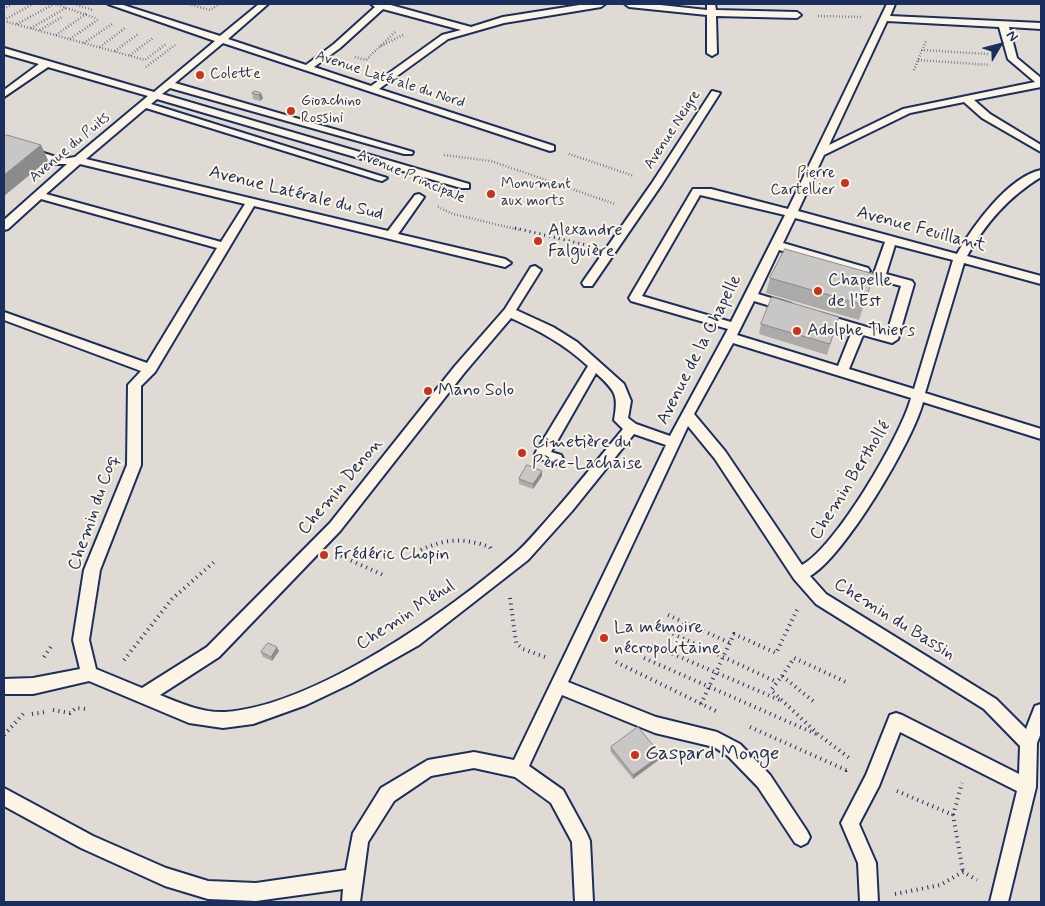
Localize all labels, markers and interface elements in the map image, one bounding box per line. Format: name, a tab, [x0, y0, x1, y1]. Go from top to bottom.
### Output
north arrow	[975, 20, 1025, 70]
text: N	[1002, 27, 1022, 45]
street label: Avenue Latérale du Nord	[313, 47, 467, 113]
place label: Colette	[210, 66, 261, 84]
marker: Colette	[194, 69, 206, 81]
street label: Avenue Neigre	[641, 87, 705, 173]
place label: Gioachino Rossini	[301, 93, 361, 128]
marker: Gioachino Rossini	[285, 105, 297, 117]
street label: Avenue du Puits	[26, 109, 114, 187]
street label: Avenue Principale	[354, 146, 468, 208]
street label: Avenue Latérale du Sud	[207, 162, 385, 226]
place label: Pierre Cartellier	[770, 165, 835, 200]
place label: Monument aux morts	[501, 176, 571, 211]
marker: Pierre Cartellier	[839, 177, 851, 189]
marker: Monument aux morts	[485, 188, 497, 200]
street label: Avenue Feuillant	[854, 202, 988, 258]
place label: Alexandre Falguière	[548, 220, 623, 262]
marker: Alexandre Falguière	[532, 235, 544, 247]
place label: Chapelle de l'Est	[828, 270, 892, 312]
street label: Avenue de la Chapelle	[653, 271, 747, 429]
marker: Chapelle de l'Est	[812, 285, 824, 297]
place label: Adolphe Thiers	[807, 320, 915, 342]
marker: Adolphe Thiers	[791, 325, 803, 337]
place label: Mano Solo	[438, 380, 514, 402]
marker: Mano Solo	[422, 385, 434, 397]
street label: Chemin Berthollé	[806, 418, 896, 544]
place label: Cimetière du Père-Lachaise	[532, 432, 643, 474]
street label: Chemin Denon	[294, 434, 388, 540]
marker: Cimetière du Père-Lachaise	[516, 447, 528, 459]
street label: Chemin du Coq	[64, 452, 124, 574]
place label: Frédéric Chopin	[334, 544, 450, 566]
marker: Frédéric Chopin	[318, 549, 330, 561]
street label: Chemin du Bassin	[829, 574, 959, 666]
street label: Chemin Méhul	[353, 576, 459, 656]
place label: La mémoire nécropolitaine	[614, 617, 721, 660]
marker: La mémoire nécropolitaine	[598, 632, 610, 644]
place label: Gaspard Monge	[645, 742, 779, 768]
marker: Gaspard Monge	[629, 749, 641, 761]

